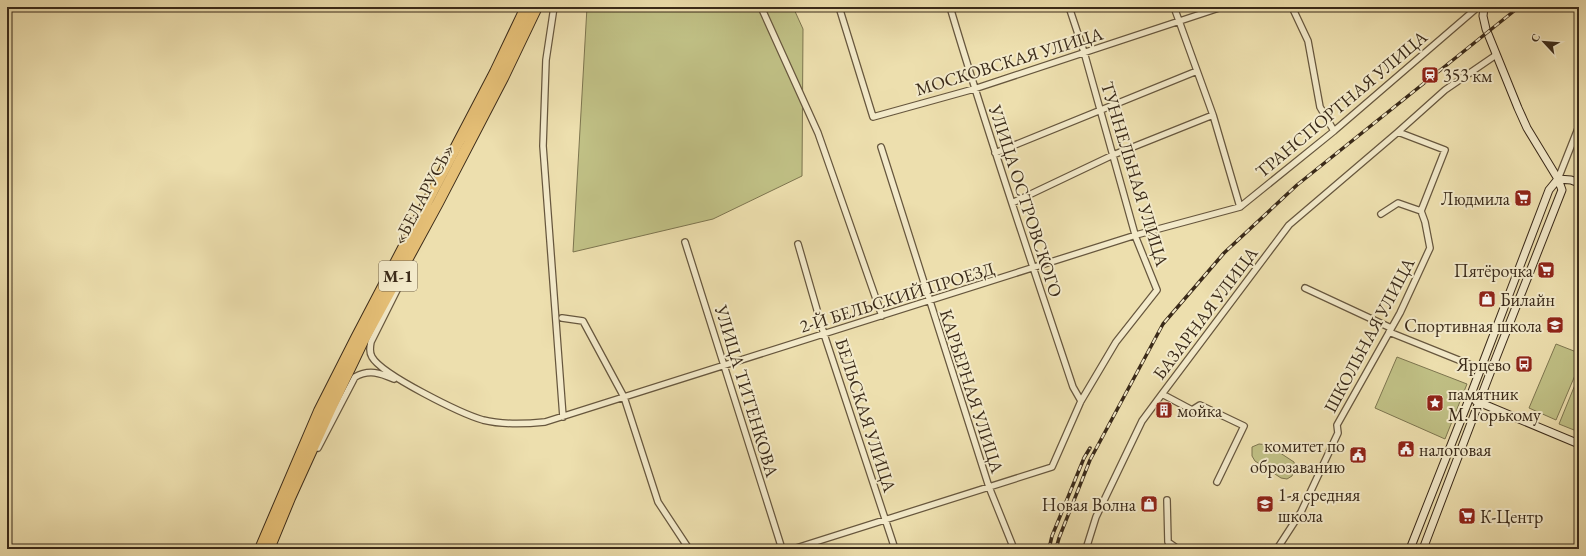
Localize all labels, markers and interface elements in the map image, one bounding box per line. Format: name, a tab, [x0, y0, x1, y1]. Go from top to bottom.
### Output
street label: МОСКОВСКАЯ УЛИЦА	[912, 21, 1106, 100]
north arrow	[1524, 22, 1564, 62]
street label: ТРАНСПОРТНАЯ УЛИЦА	[1250, 25, 1432, 183]
text: С	[1527, 31, 1543, 44]
place label: 353 км	[1443, 64, 1493, 87]
station icon: 353 км	[1420, 65, 1440, 85]
street label: ТУННЕЛЬНАЯ УЛИЦА	[1096, 79, 1174, 270]
street label: УЛИЦА ОСТРОВСКОГО	[984, 101, 1068, 300]
street label: «БЕЛАРУСЬ»	[387, 140, 459, 248]
place label: Людмила	[1441, 187, 1511, 210]
supermarket icon: Людмила	[1513, 188, 1533, 208]
street label: БАЗАРНАЯ УЛИЦА	[1147, 241, 1263, 384]
street label: ШКОЛЬНАЯ УЛИЦА	[1318, 253, 1420, 416]
street label: 2-Й БЕЛЬСКИЙ ПРОЕЗД	[797, 256, 997, 338]
place label: Пятёрочка	[1454, 259, 1534, 282]
supermarket icon: Пятёрочка	[1536, 260, 1556, 280]
road number: М-1	[379, 261, 417, 291]
place label: Билайн	[1500, 288, 1555, 311]
shop icon: Билайн	[1477, 289, 1497, 309]
street label: УЛИЦА ТИТЕНКОВА	[710, 301, 784, 480]
street label: КАРЬЕРНАЯ УЛИЦА	[935, 306, 1010, 476]
place label: Спортивная школа	[1404, 314, 1543, 337]
school or university icon: Спортивная школа	[1545, 315, 1565, 335]
street label: БЕЛЬСКАЯ УЛИЦА	[830, 335, 902, 495]
place label: Ярцево	[1456, 353, 1511, 376]
bus stop icon: Ярцево	[1514, 354, 1534, 374]
place label: памятник М. Горькому	[1448, 382, 1541, 426]
place icon: памятник М. Горькому	[1425, 393, 1445, 413]
place label: мойка	[1177, 399, 1223, 422]
building icon: мойка	[1154, 400, 1174, 420]
place label: комитет по оброзаванию	[1250, 434, 1345, 478]
place label: налоговая	[1419, 438, 1491, 461]
public building icon: налоговая	[1396, 439, 1416, 459]
public building icon: комитет по оброзаванию	[1348, 445, 1368, 465]
place label: 1-я средняя школа	[1278, 483, 1360, 527]
place label: Новая Волна	[1042, 493, 1137, 516]
shop icon: Новая Волна	[1139, 494, 1159, 514]
school or university icon: 1-я средняя школа	[1255, 494, 1275, 514]
place label: К-Центр	[1480, 505, 1543, 528]
supermarket icon: К-Центр	[1457, 506, 1477, 526]

